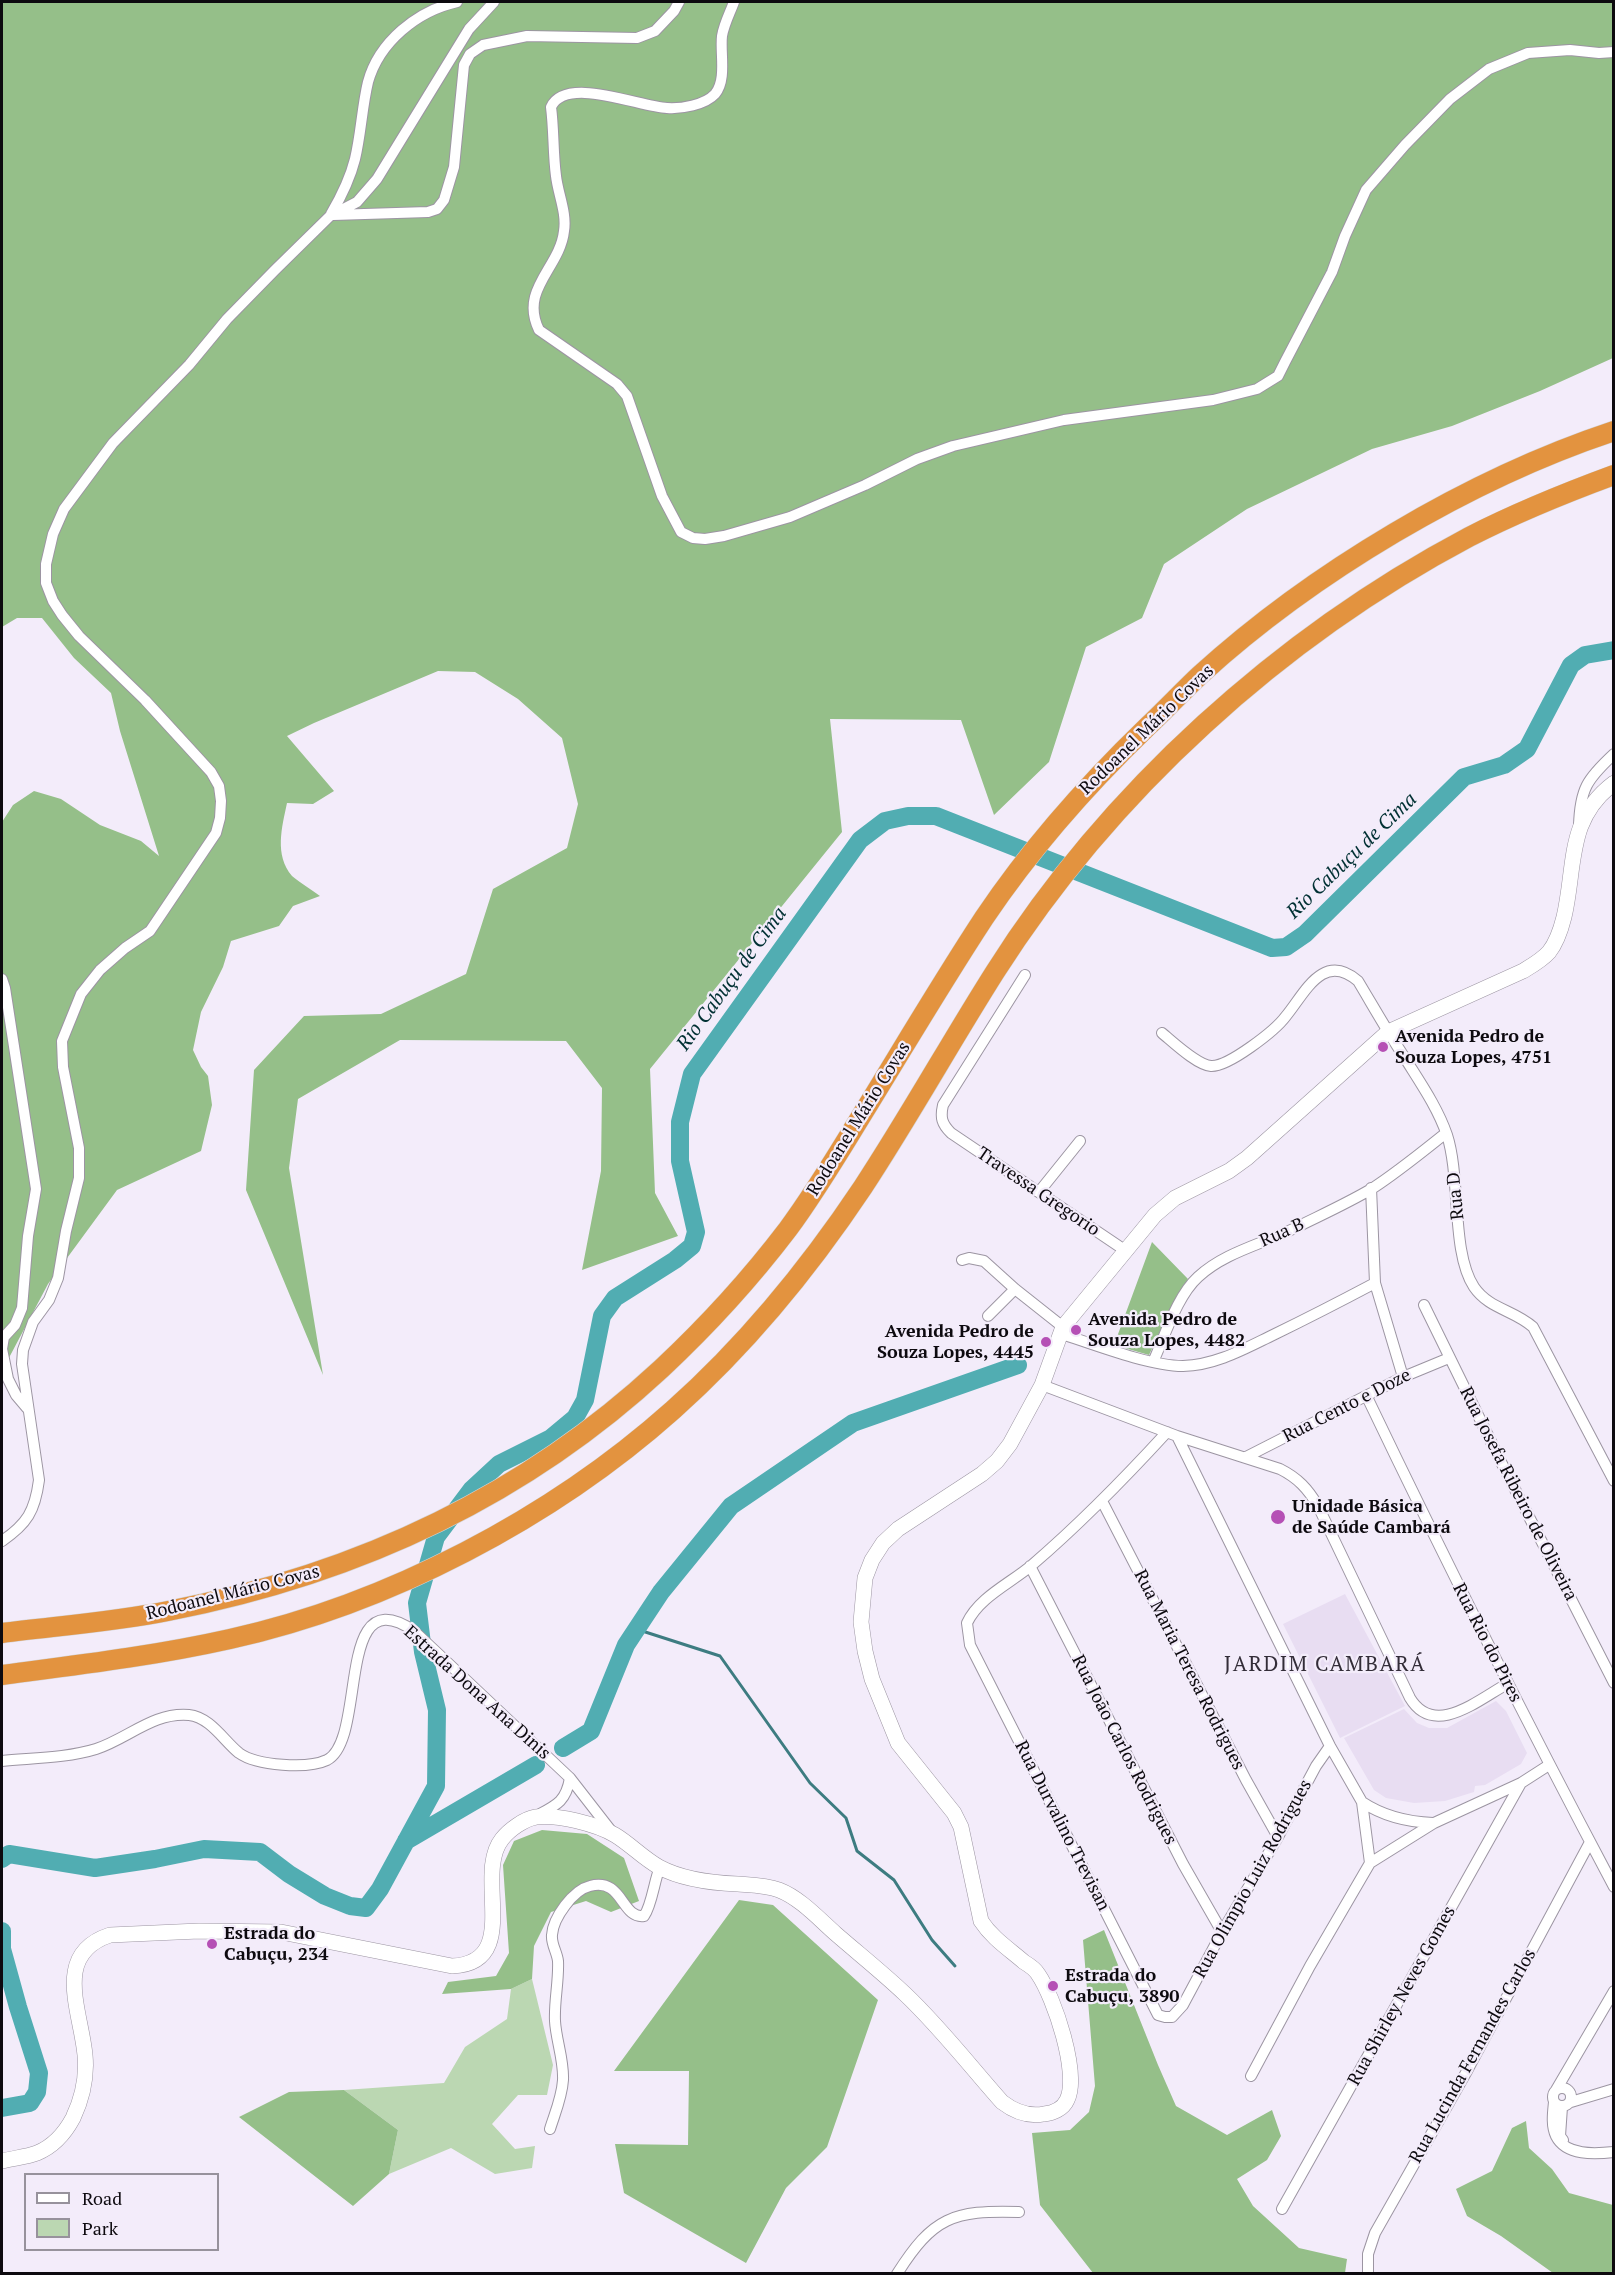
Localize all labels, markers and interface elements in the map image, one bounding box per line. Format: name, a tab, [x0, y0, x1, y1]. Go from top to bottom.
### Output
street label: Rodoanel Mário Covas	[1076, 660, 1218, 800]
water label: Rio Cabuçu de Cima	[1282, 788, 1422, 924]
water label: Rio Cabuçu de Cima	[672, 903, 792, 1055]
place label: Avenida Pedro de Souza Lopes, 4751	[1395, 1026, 1552, 1068]
street label: Rodoanel Mário Covas	[803, 1038, 915, 1200]
marker: Avenida Pedro de Souza Lopes, 4751	[1376, 1040, 1390, 1054]
street label: Travessa Gregorio	[972, 1143, 1104, 1241]
street label: Rua D	[1443, 1171, 1469, 1221]
street label: Rua B	[1256, 1214, 1308, 1252]
place label: Avenida Pedro de Souza Lopes, 4482	[1088, 1309, 1245, 1352]
place label: Avenida Pedro de Souza Lopes, 4445	[877, 1321, 1034, 1364]
marker: Avenida Pedro de Souza Lopes, 4482	[1069, 1323, 1083, 1337]
marker: Avenida Pedro de Souza Lopes, 4445	[1039, 1335, 1053, 1349]
street label: Rua Cento e Doze	[1279, 1364, 1415, 1448]
street label: Rua Josefa Ribeiro de Oliveira	[1455, 1383, 1581, 1605]
place label: Unidade Básica de Saúde Cambará	[1292, 1496, 1451, 1538]
marker: Unidade Básica de Saúde Cambará	[1269, 1508, 1287, 1526]
street label: Rodoanel Mário Covas	[144, 1561, 322, 1625]
street label: Rua Maria Teresa Rodrigues	[1129, 1566, 1249, 1774]
street label: Rua Rio do Pires	[1448, 1580, 1526, 1706]
street label: Estrada Dona Ana Dinis	[399, 1621, 555, 1765]
street label: Rua João Carlos Rodrigues	[1067, 1652, 1181, 1848]
district label: JARDIM CAMBARÁ	[1224, 1652, 1426, 1678]
street label: Rua Durvalino Trevisan	[1010, 1737, 1114, 1915]
street label: Rua Olimpio Luiz Rodrigues	[1189, 1776, 1317, 1982]
street label: Rua Shirley Neves Gomes	[1344, 1902, 1460, 2090]
place label: Estrada do Cabuçu, 234	[224, 1923, 328, 1966]
marker: Estrada do Cabuçu, 234	[205, 1937, 219, 1951]
street label: Rua Lucinda Fernandes Carlos	[1405, 1945, 1541, 2167]
place label: Estrada do Cabuçu, 3890	[1065, 1965, 1179, 2008]
marker: Estrada do Cabuçu, 3890	[1046, 1979, 1060, 1993]
legend	[24, 2173, 219, 2251]
text: Road	[82, 2186, 122, 2210]
text: Park	[82, 2216, 118, 2240]

